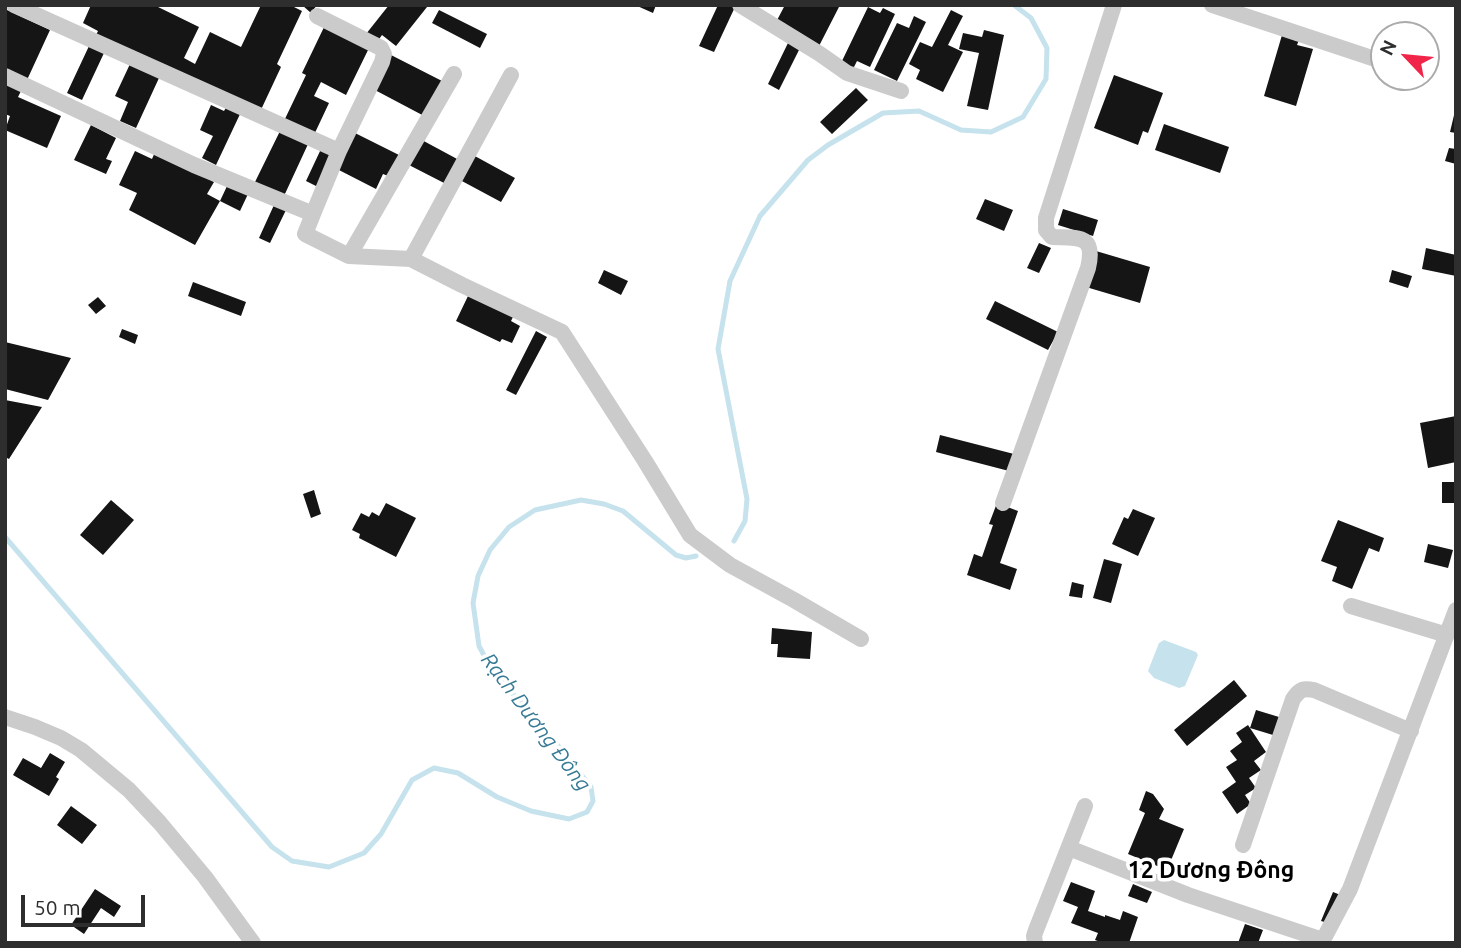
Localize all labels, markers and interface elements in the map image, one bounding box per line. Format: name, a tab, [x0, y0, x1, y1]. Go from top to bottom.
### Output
north arrow	[1370, 21, 1440, 91]
text: N	[1375, 36, 1401, 59]
water label: Rạch Dương Đông	[476, 648, 596, 796]
district label: 12 Dương Đông	[1128, 856, 1294, 884]
scale bar	[24, 881, 149, 925]
text: 50 m	[34, 895, 81, 919]

